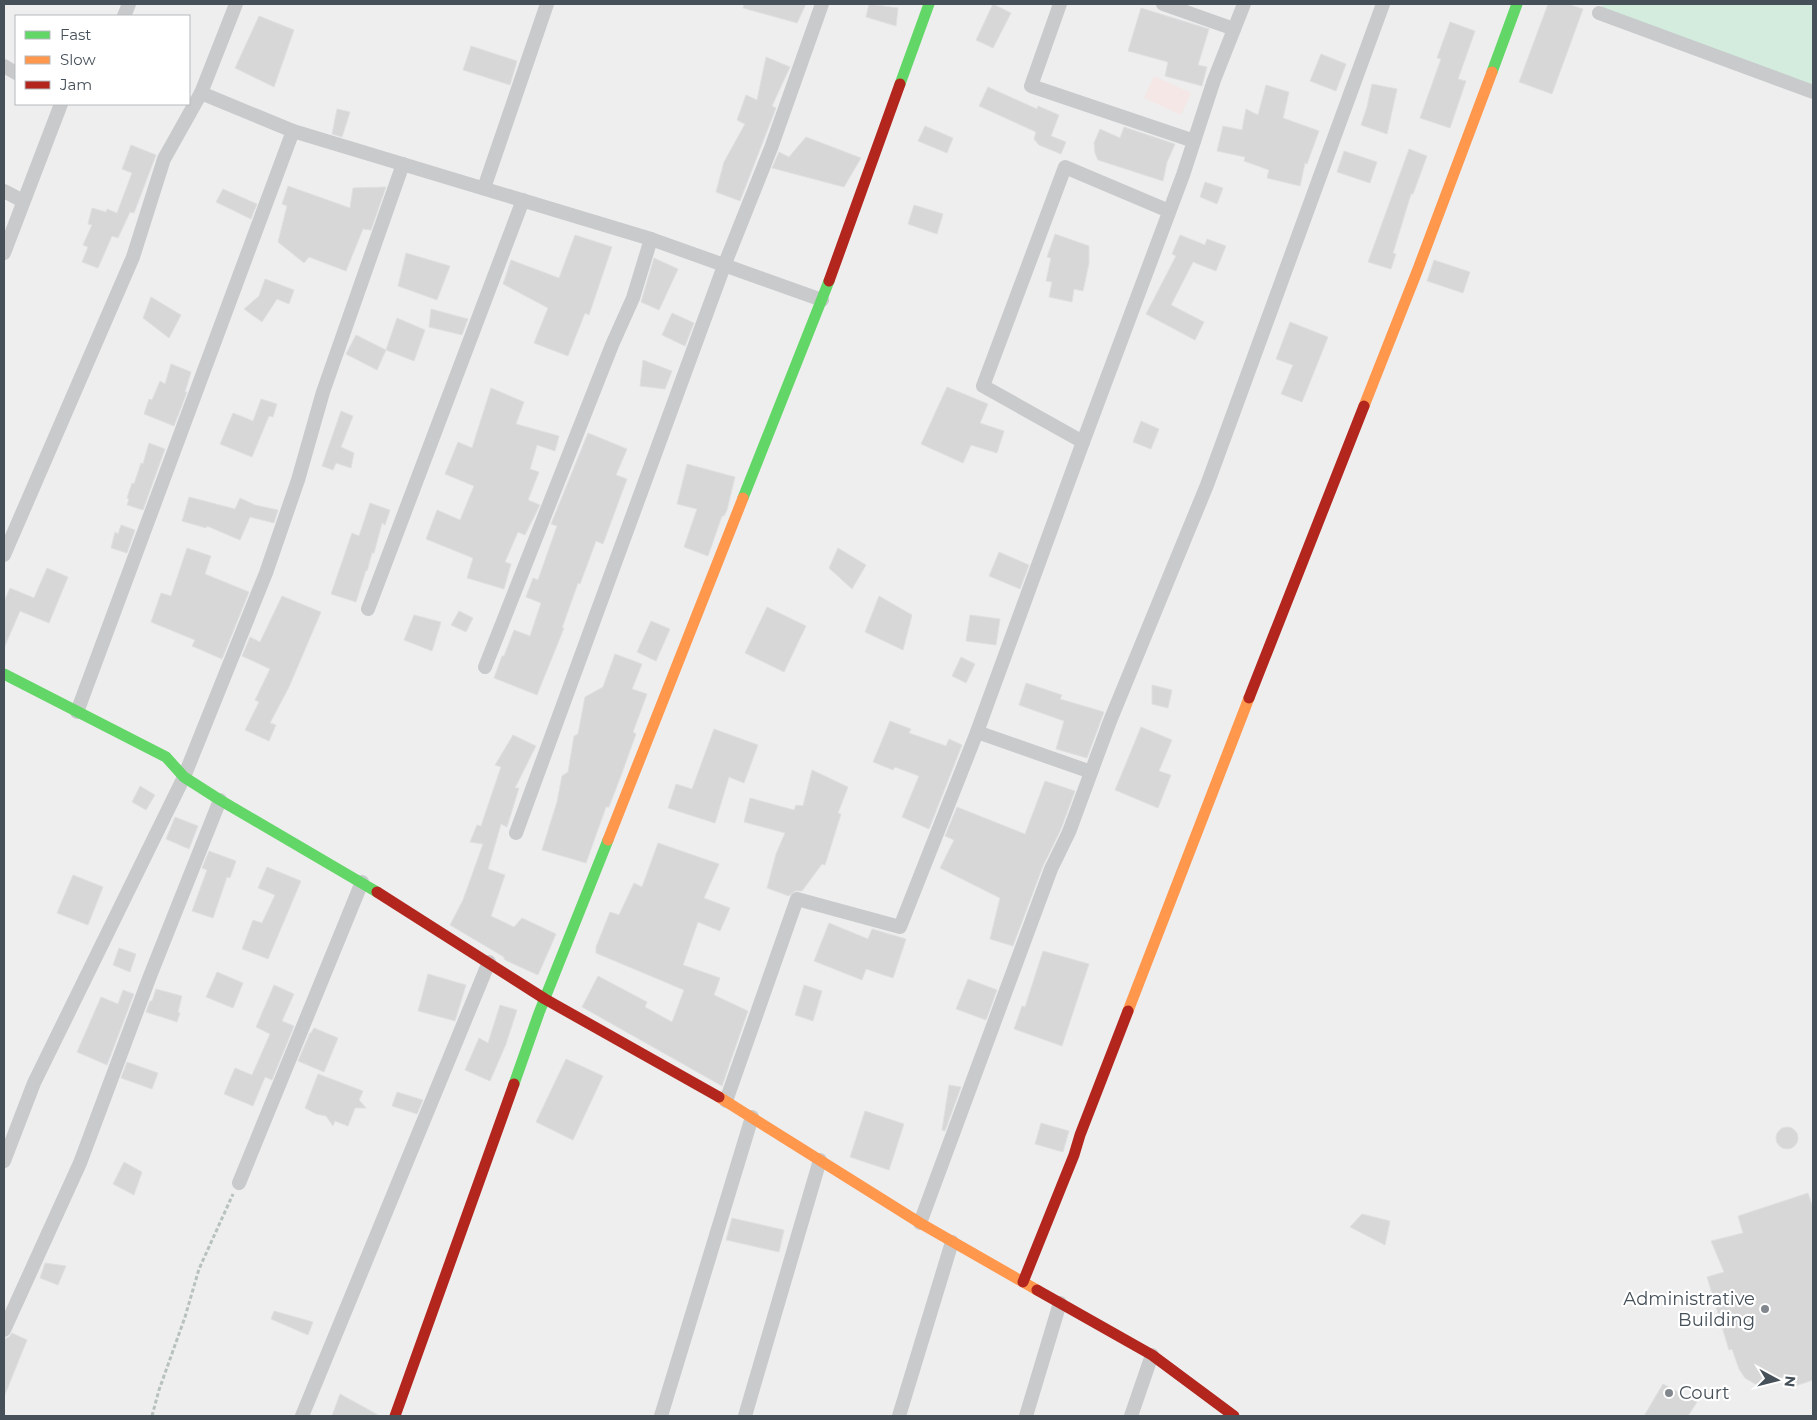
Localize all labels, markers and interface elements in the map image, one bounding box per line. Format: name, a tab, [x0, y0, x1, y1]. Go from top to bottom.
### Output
legend	[15, 15, 190, 105]
text: Fast	[60, 25, 91, 44]
text: Slow	[60, 50, 96, 69]
text: Jam	[59, 75, 92, 94]
place label: Administrative Building	[1623, 1288, 1755, 1331]
marker: Administrative Building	[1759, 1303, 1771, 1315]
north arrow	[1752, 1355, 1802, 1405]
text: N	[1780, 1375, 1800, 1388]
place label: Court	[1679, 1382, 1730, 1404]
marker: Court	[1663, 1387, 1675, 1399]

